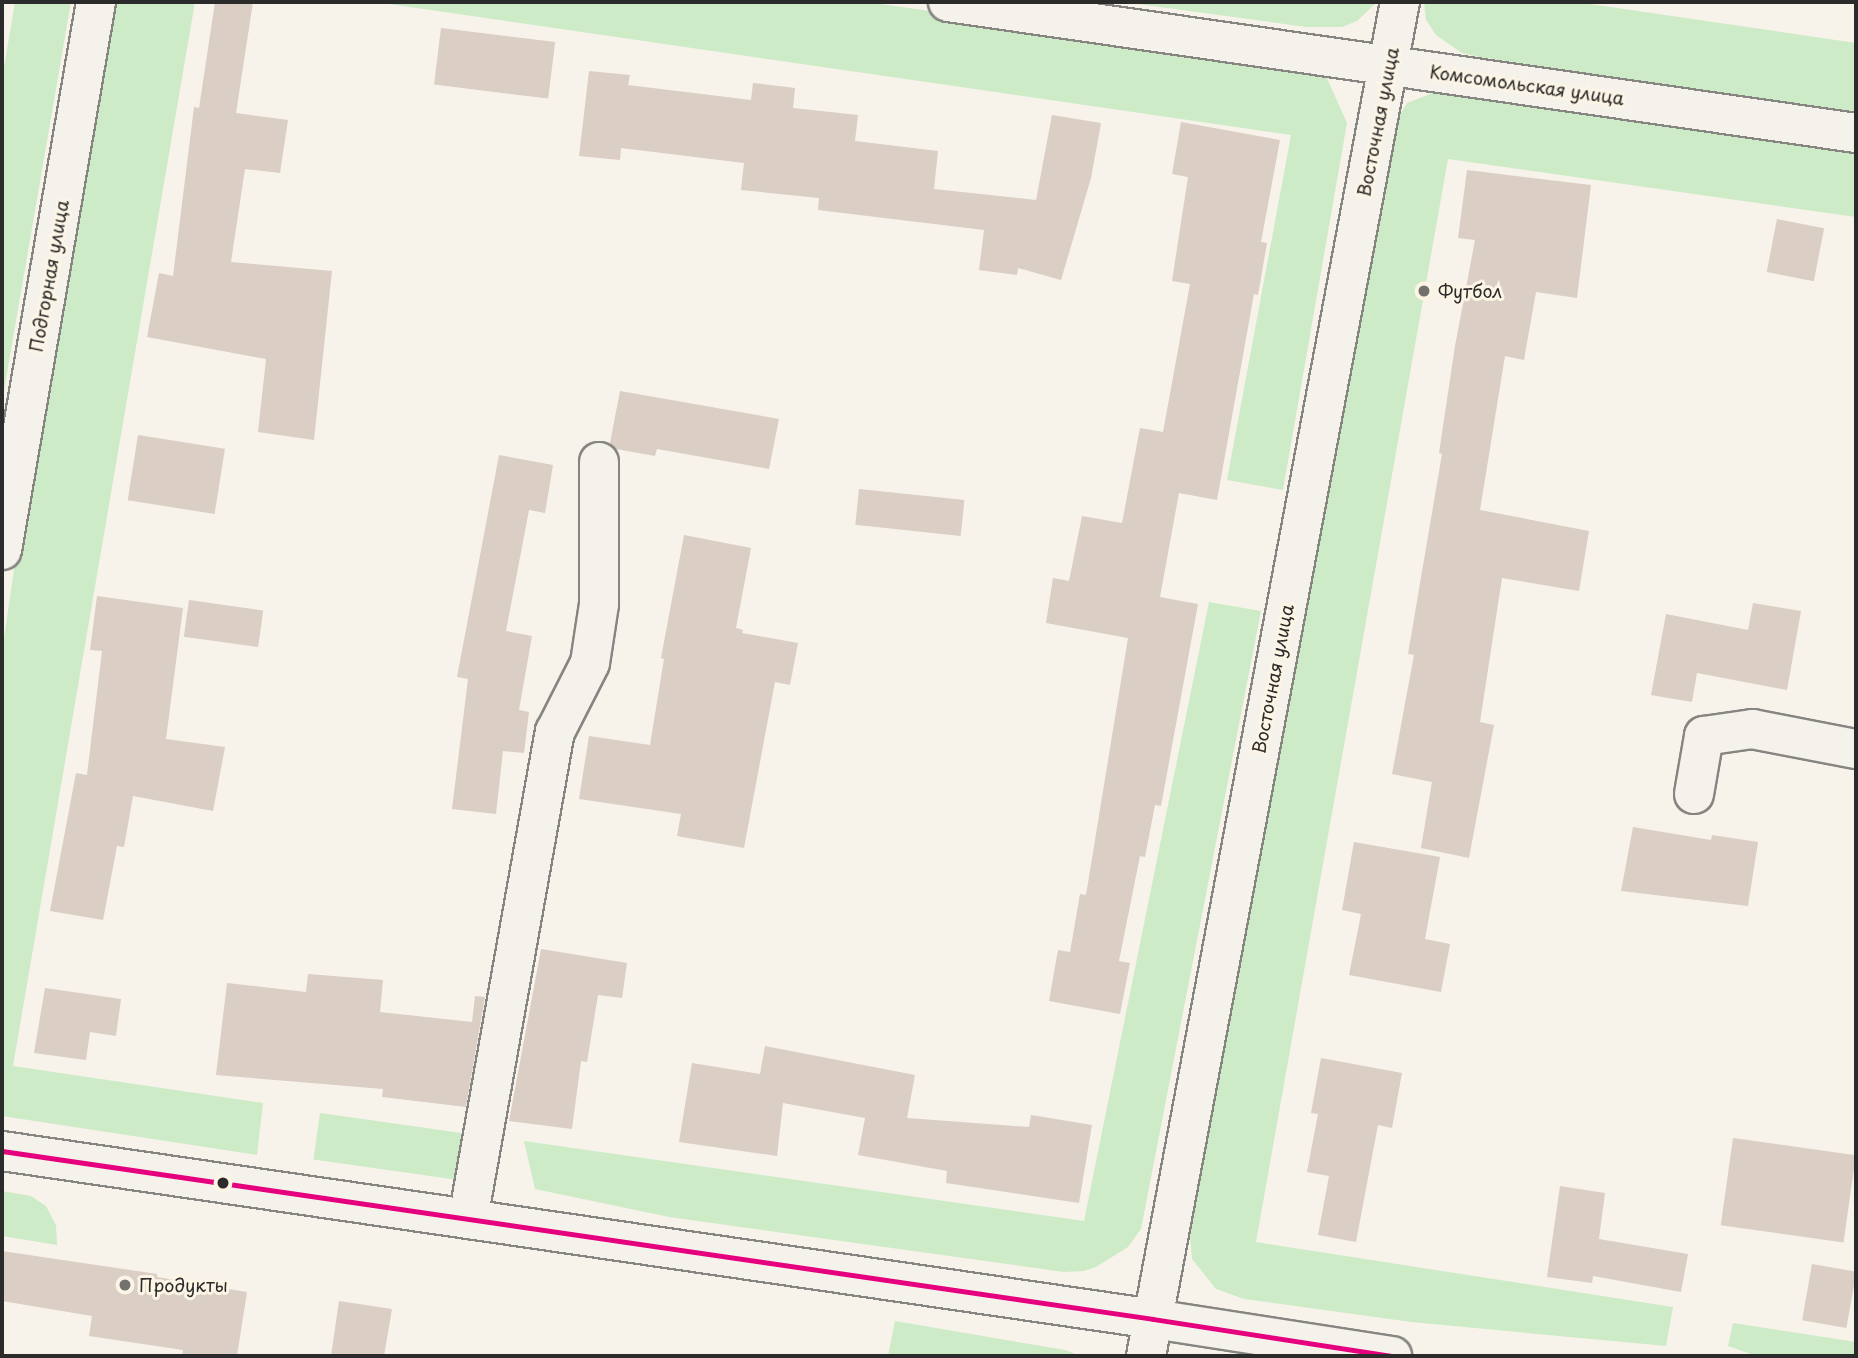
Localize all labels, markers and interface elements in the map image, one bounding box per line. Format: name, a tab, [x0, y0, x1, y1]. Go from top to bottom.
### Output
street label: Восточная улица	[1353, 45, 1403, 199]
street label: Комсомольская улица	[1428, 61, 1626, 109]
street label: Подгорная улица	[25, 198, 73, 354]
place label: Футбол	[1438, 280, 1502, 302]
marker: Футбол	[1416, 283, 1432, 299]
street label: Восточная улица	[1248, 602, 1298, 756]
unlabelled marker	[216, 1176, 230, 1190]
place label: Продукты	[139, 1274, 228, 1296]
marker: Продукты	[117, 1277, 133, 1293]

